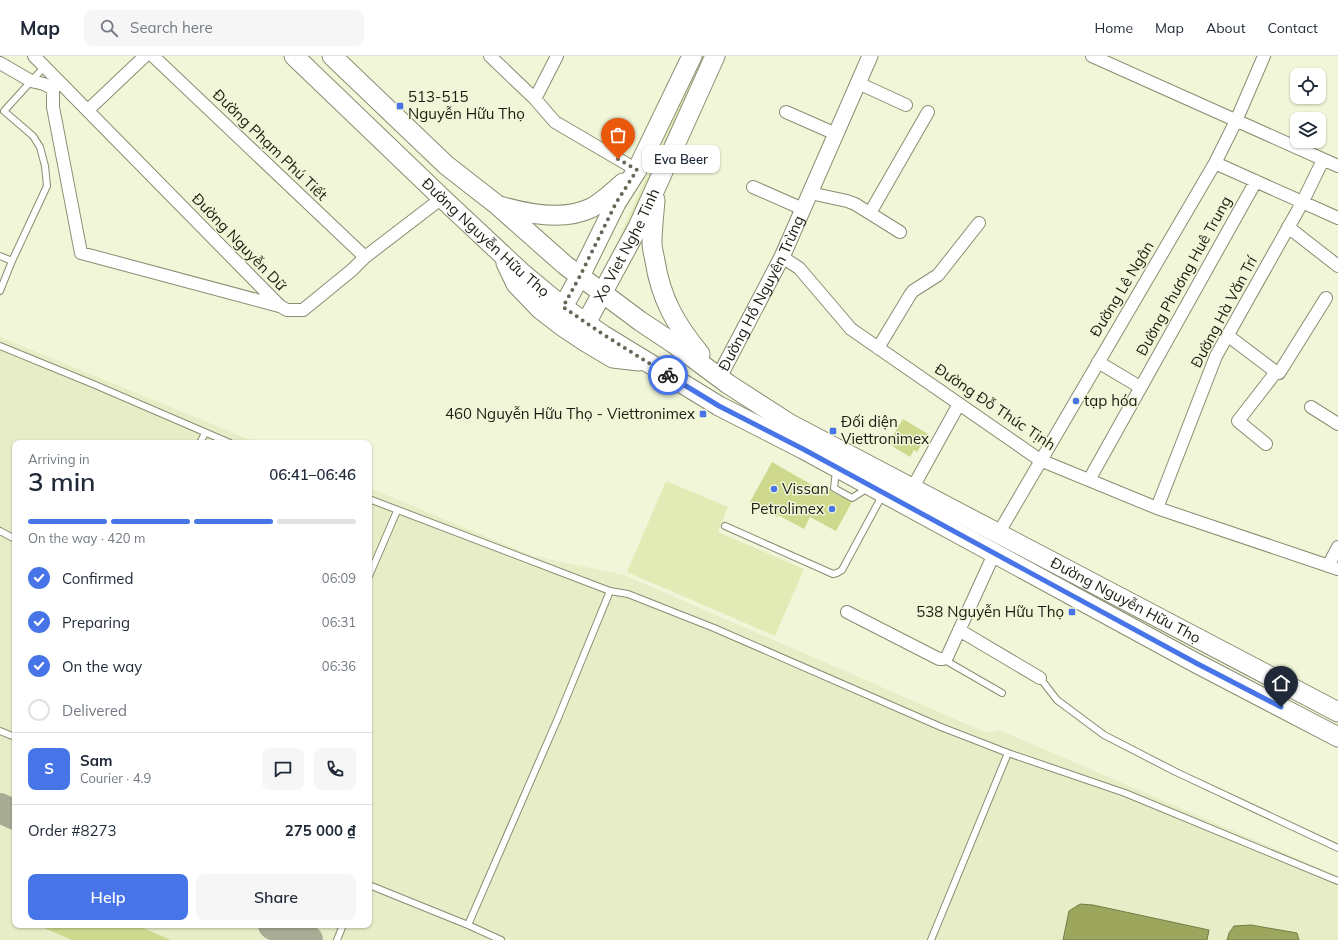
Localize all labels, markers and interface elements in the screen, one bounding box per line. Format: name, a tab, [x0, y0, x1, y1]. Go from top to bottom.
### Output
search box	[84, 10, 364, 46]
text: Map	[20, 16, 60, 40]
icon: search	[98, 17, 120, 39]
text: Search here	[130, 18, 213, 37]
text: Home	[1094, 19, 1133, 37]
text: Map	[1155, 19, 1184, 37]
text: About	[1206, 19, 1246, 37]
text: Contact	[1268, 19, 1318, 37]
map controls	[1290, 68, 1326, 148]
button: locate	[1290, 68, 1326, 104]
street label: Đường Phạm Phú Tiết	[209, 85, 332, 204]
place label: 513-515 Nguyễn Hữu Thọ	[408, 87, 525, 123]
marker: 513-515 Nguyễn Hữu Thọ	[395, 101, 405, 111]
button: layers	[1290, 112, 1326, 148]
pin	[601, 118, 635, 159]
icon: bag	[607, 124, 629, 146]
callout: Eva Beer	[642, 145, 720, 173]
text: Eva Beer	[654, 151, 708, 167]
street label: Đường Nguyễn Hữu Thọ	[418, 174, 554, 301]
street label: Xo Viet Nghe Tinh	[589, 185, 663, 305]
street label: Đường Nguyễn Dữ	[188, 189, 291, 295]
street label: Đường Phương Huê Trung	[1132, 193, 1235, 359]
street label: Đường Hồ Nguyên Trừng	[714, 212, 808, 374]
street label: Đường Lê Ngân	[1086, 237, 1158, 340]
street label: Đường Hà Văn Trí	[1186, 251, 1262, 371]
courier	[648, 355, 688, 395]
street label: Đường Đỗ Thúc Tịnh	[931, 359, 1059, 454]
icon: bike	[657, 364, 679, 386]
place label: tạp hóa	[1084, 391, 1138, 410]
marker: tạp hóa	[1071, 396, 1081, 406]
place label: 460 Nguyễn Hữu Thọ - Viettronimex	[445, 404, 695, 423]
marker: 460 Nguyễn Hữu Thọ - Viettronimex	[698, 409, 708, 419]
place label: Đối diện Viettronimex	[841, 412, 929, 448]
marker: Đối diện Viettronimex	[828, 426, 838, 436]
text: Arriving in	[28, 451, 90, 467]
text: 3 min	[28, 465, 96, 498]
text: 06:41–06:46	[269, 465, 356, 484]
place label: Vissan	[782, 479, 829, 498]
marker: Vissan	[769, 484, 779, 494]
place label: Petrolimex	[751, 499, 824, 518]
marker: Petrolimex	[827, 504, 837, 514]
text: On the way · 420 m	[28, 530, 145, 546]
street label: Đường Nguyễn Hữu Thọ	[1047, 553, 1204, 647]
icon: check	[28, 567, 50, 589]
text: Confirmed	[62, 569, 133, 588]
text: 06:09	[322, 570, 356, 586]
place label: 538 Nguyễn Hữu Thọ	[916, 602, 1064, 621]
marker: 538 Nguyễn Hữu Thọ	[1067, 607, 1077, 617]
icon: check	[28, 611, 50, 633]
text: Preparing	[62, 613, 130, 632]
text: 06:31	[322, 614, 356, 630]
icon: check	[28, 655, 50, 677]
text: On the way	[62, 657, 142, 676]
text: 06:36	[322, 658, 356, 674]
pin	[1264, 666, 1298, 707]
icon: home	[1270, 672, 1292, 694]
text: Delivered	[62, 701, 127, 720]
button: chat	[262, 748, 304, 790]
button: phone	[314, 748, 356, 790]
text: Sam	[80, 751, 112, 770]
text: S	[44, 759, 54, 778]
text: Courier · 4.9	[80, 770, 151, 786]
text: Order #8273	[28, 821, 116, 840]
text: 275 000 ₫	[285, 821, 356, 840]
button: Help	[28, 874, 188, 920]
button: Share	[196, 874, 356, 920]

